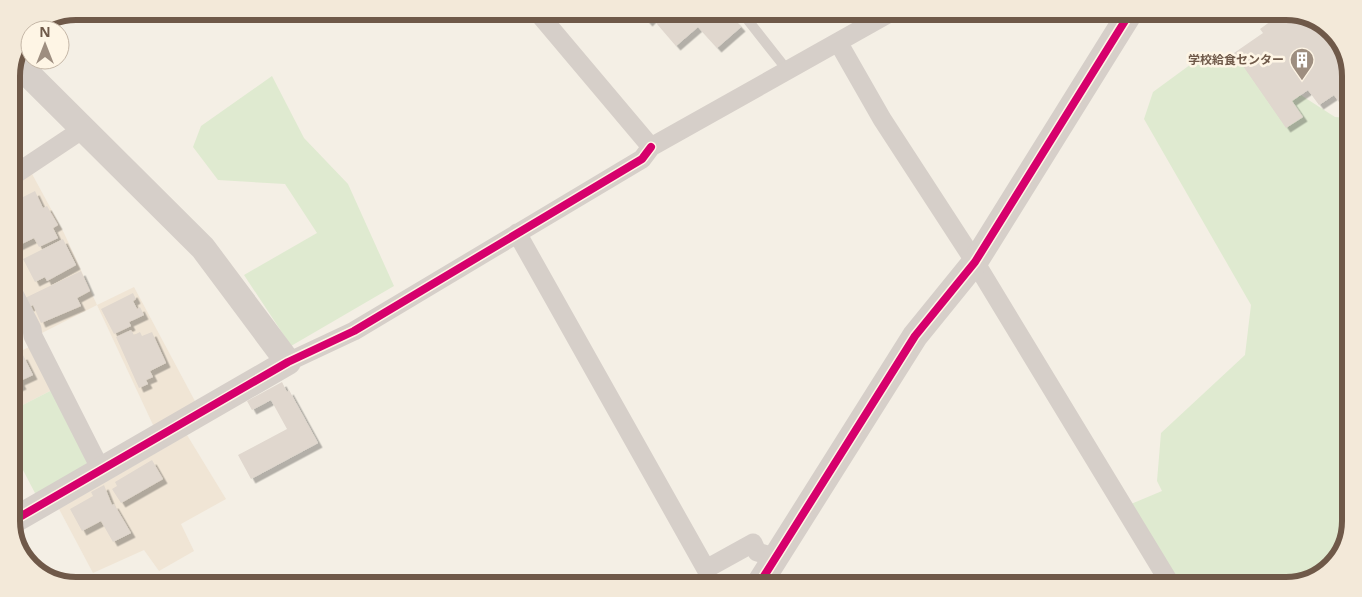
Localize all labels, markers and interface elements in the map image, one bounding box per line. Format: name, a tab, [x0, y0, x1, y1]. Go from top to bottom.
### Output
north arrow	[20, 20, 70, 70]
text: N	[39, 22, 51, 41]
building icon: 学校給食センター	[1289, 47, 1315, 81]
place label: 学校給食センター	[1188, 51, 1284, 68]

